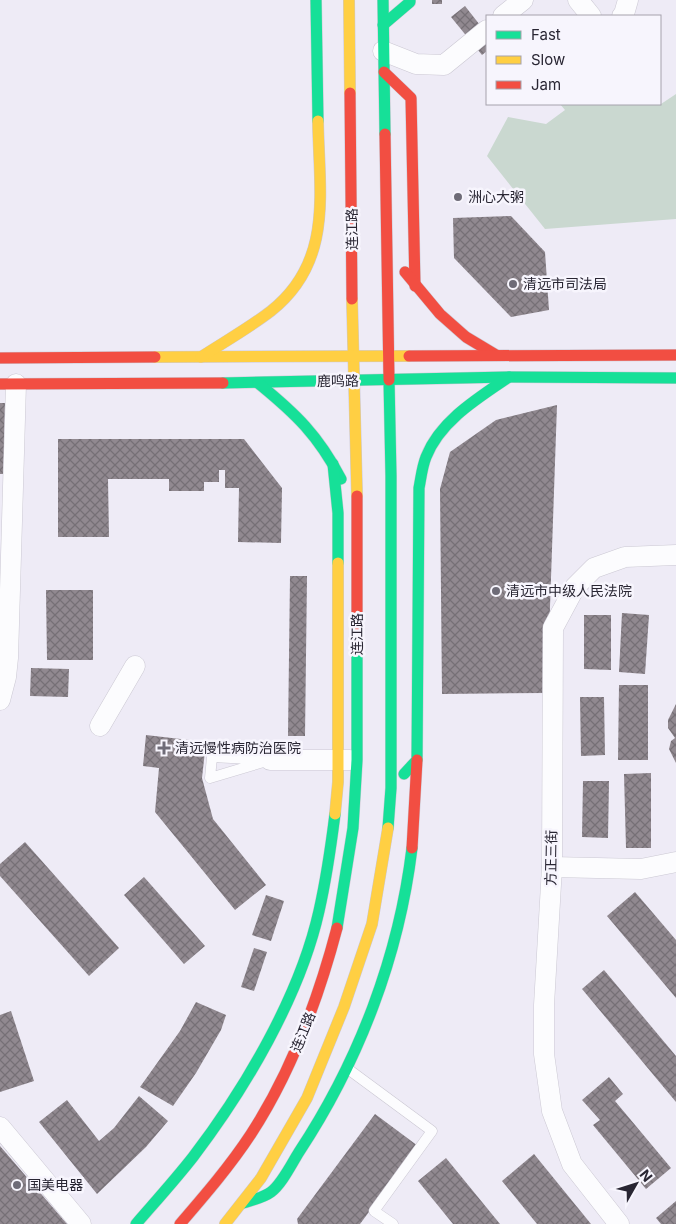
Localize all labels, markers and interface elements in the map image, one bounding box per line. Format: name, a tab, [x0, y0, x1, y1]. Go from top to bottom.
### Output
legend	[486, 15, 661, 105]
text: Fast	[531, 25, 561, 44]
text: Slow	[531, 50, 565, 69]
text: Jam	[531, 75, 561, 94]
place label: 洲心大粥	[468, 188, 524, 205]
marker: 洲心大粥	[452, 191, 464, 203]
street label: 连江路	[343, 208, 360, 250]
place label: 清远市司法局	[523, 275, 607, 292]
marker: 清远市司法局	[507, 278, 519, 290]
street label: 鹿鸣路	[317, 372, 359, 389]
place label: 清远市中级人民法院	[506, 582, 632, 599]
marker: 清远市中级人民法院	[490, 585, 502, 597]
street label: 连江路	[348, 613, 365, 655]
place label: 清远慢性病防治医院	[175, 739, 301, 756]
marker: 清远慢性病防治医院	[157, 741, 171, 755]
street label: 方正三街	[542, 830, 559, 886]
street label: 连江路	[287, 1009, 318, 1054]
north arrow	[611, 1159, 661, 1209]
text: N	[637, 1166, 656, 1185]
place label: 国美电器	[27, 1176, 83, 1193]
marker: 国美电器	[11, 1179, 23, 1191]

